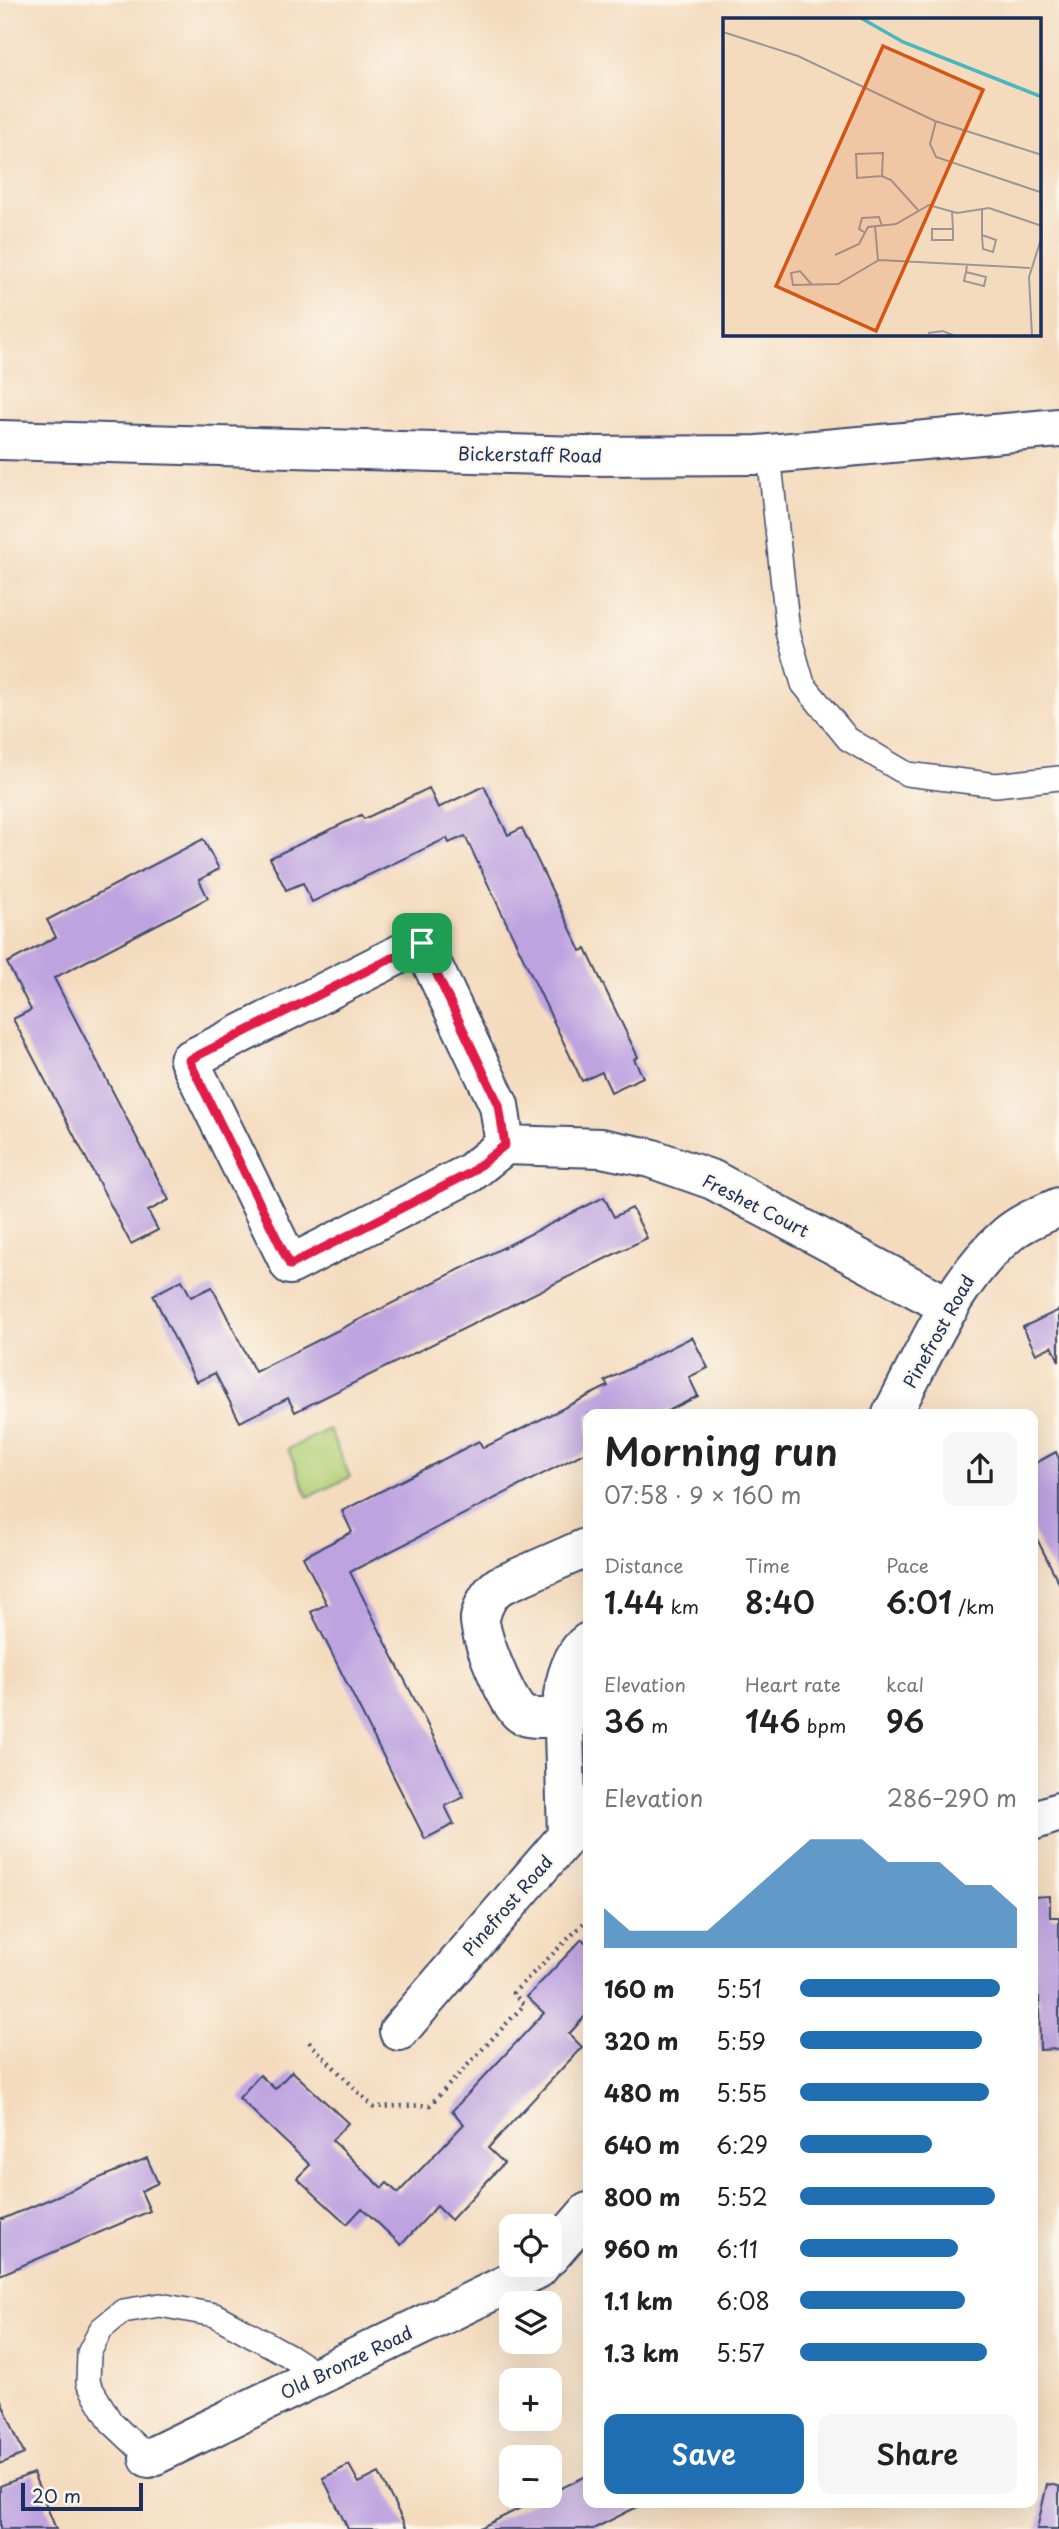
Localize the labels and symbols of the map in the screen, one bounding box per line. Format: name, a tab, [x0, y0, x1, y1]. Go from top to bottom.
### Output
inset map	[723, 18, 1042, 336]
street label: Bickerstaff Road	[458, 439, 602, 469]
pin	[392, 913, 452, 973]
street label: Freshet Court	[698, 1166, 814, 1244]
street label: Pinefrost Road	[896, 1269, 980, 1393]
street label: Pinefrost Road	[455, 1849, 559, 1961]
street label: Old Bronze Road	[275, 2318, 417, 2406]
scale bar	[21, 2480, 144, 2512]

